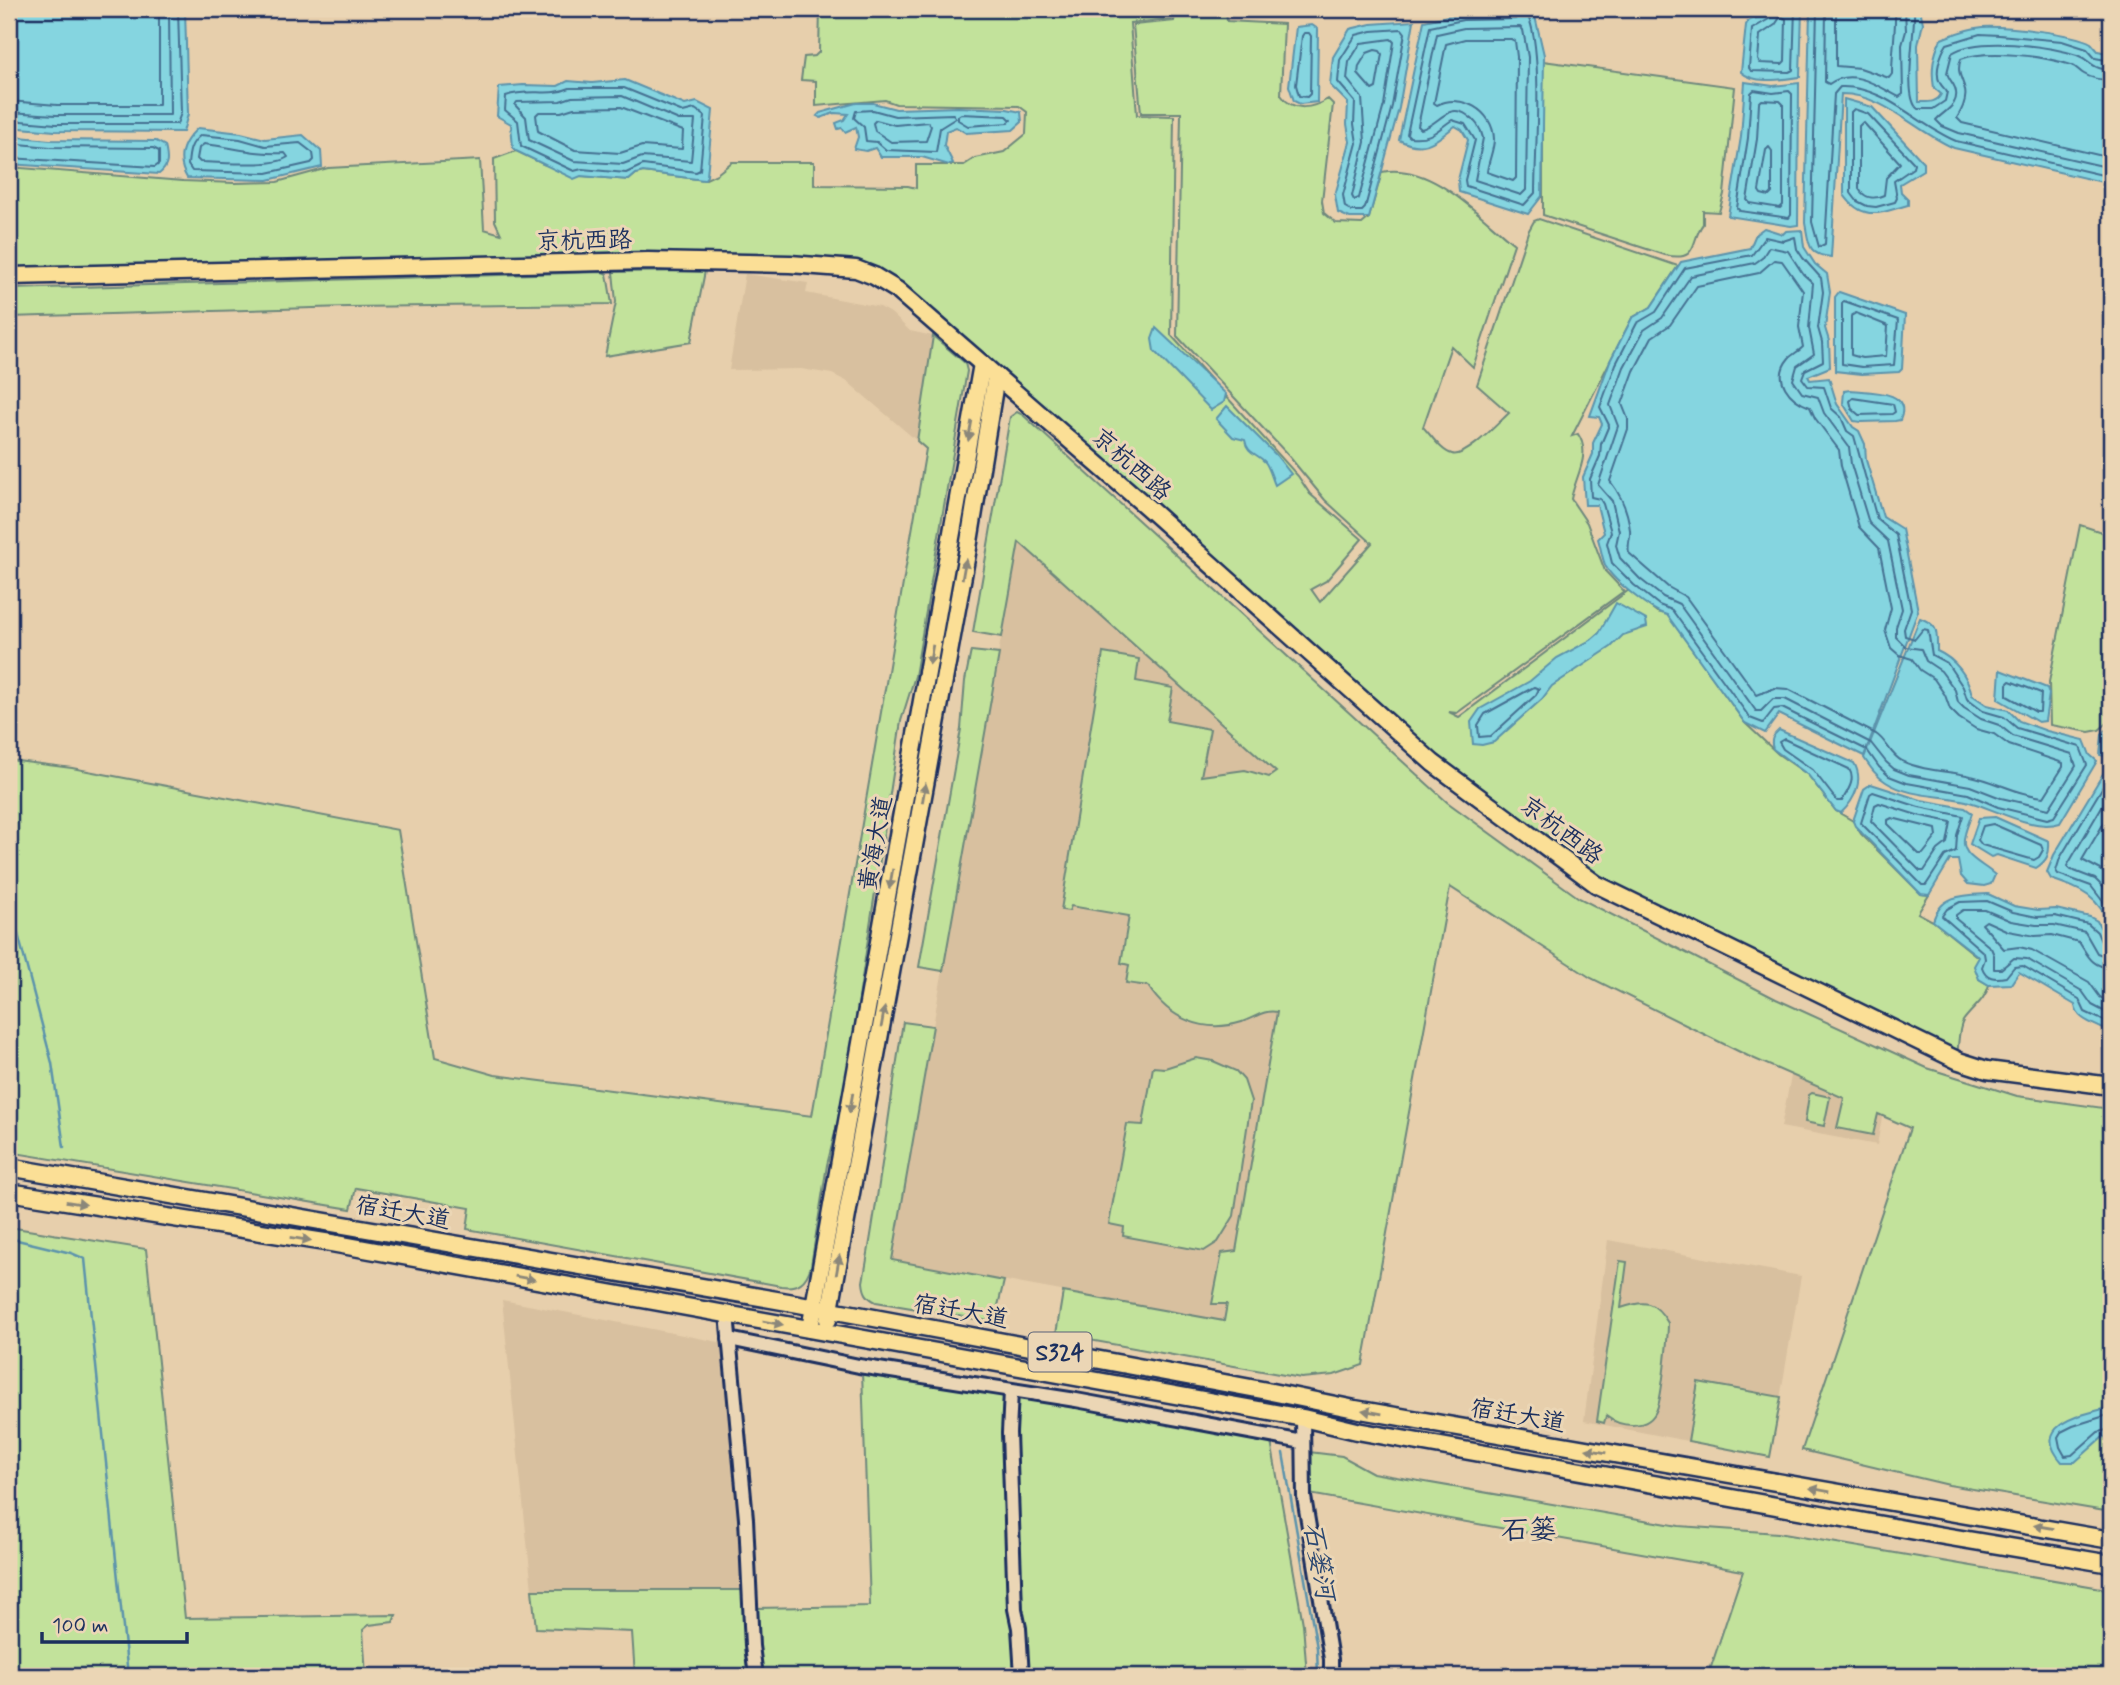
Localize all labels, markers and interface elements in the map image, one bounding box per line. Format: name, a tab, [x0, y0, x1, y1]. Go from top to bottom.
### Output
street label: 京杭西路	[536, 225, 632, 258]
one-way arrow	[964, 420, 975, 442]
street label: 京杭西路	[1085, 422, 1177, 508]
one-way arrow	[959, 558, 970, 580]
one-way arrow	[925, 644, 936, 666]
one-way arrow	[918, 782, 929, 804]
street label: 京杭西路	[1513, 790, 1609, 872]
street label: 黄海大道	[853, 793, 900, 893]
one-way arrow	[885, 868, 896, 890]
one-way arrow	[878, 1006, 889, 1028]
one-way arrow	[845, 1092, 856, 1114]
street label: 宿迁大道	[353, 1190, 453, 1237]
one-way arrow	[65, 1198, 87, 1209]
one-way arrow	[290, 1234, 312, 1245]
one-way arrow	[833, 1254, 844, 1276]
one-way arrow	[514, 1273, 536, 1284]
street label: 宿迁大道	[911, 1289, 1011, 1336]
one-way arrow	[762, 1317, 784, 1328]
road number: S324	[1028, 1332, 1092, 1372]
street label: 宿迁大道	[1468, 1393, 1568, 1440]
one-way arrow	[1360, 1406, 1382, 1417]
one-way arrow	[1585, 1445, 1607, 1456]
one-way arrow	[1809, 1484, 1831, 1495]
district label: 石篓	[1501, 1513, 1557, 1550]
water label: 石篓河	[1295, 1520, 1342, 1607]
one-way arrow	[2033, 1521, 2055, 1532]
scale bar	[42, 1601, 187, 1645]
text: 100 m	[52, 1612, 108, 1640]

